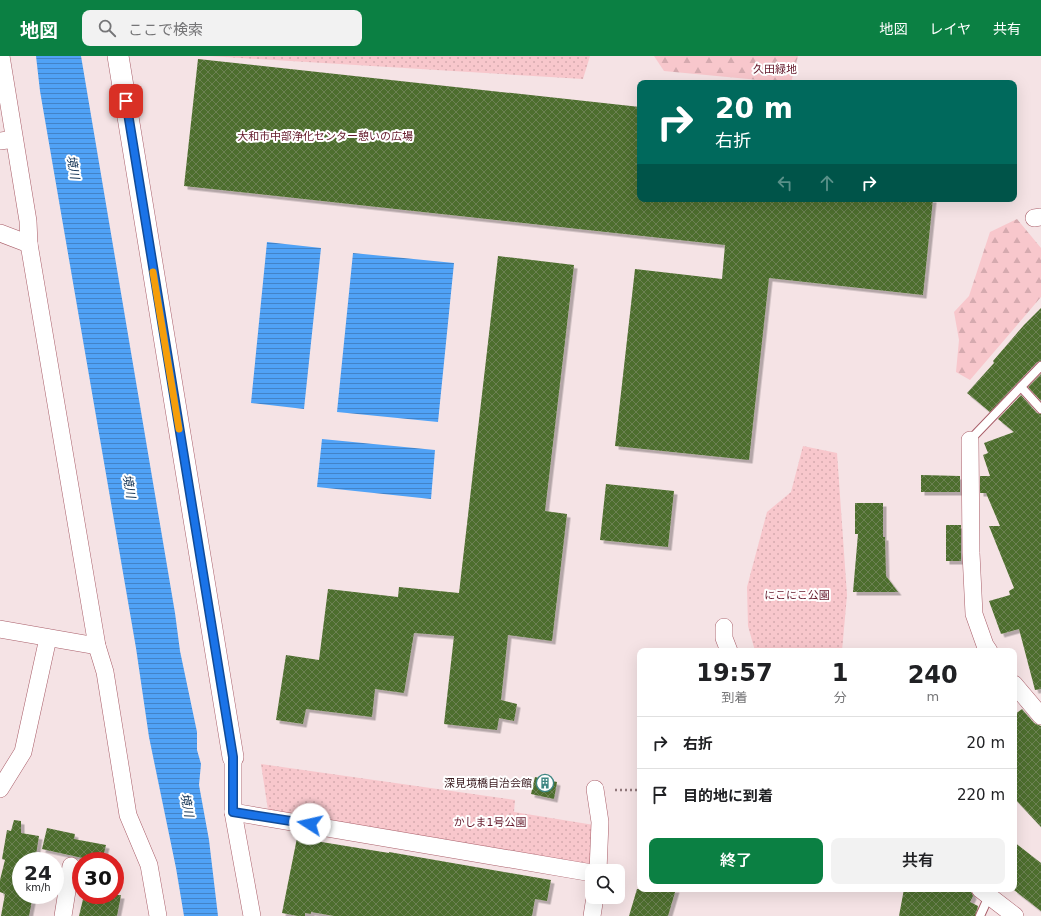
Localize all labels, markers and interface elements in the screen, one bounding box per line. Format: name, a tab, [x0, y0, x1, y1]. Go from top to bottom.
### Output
search box	[82, 10, 362, 46]
icon: search	[96, 17, 118, 39]
text: 地図	[20, 19, 58, 41]
text: ここで検索	[128, 21, 203, 39]
text: 地図	[879, 21, 907, 37]
text: レイヤ	[929, 21, 971, 37]
text: 共有	[993, 21, 1021, 37]
park label: 久田緑地	[753, 63, 797, 76]
pin	[109, 84, 143, 118]
icon: arrive	[115, 90, 137, 112]
text: 20 m	[715, 92, 793, 125]
icon: right	[649, 96, 701, 148]
park label: 大和市中部浄化センター憩いの広場	[237, 130, 413, 143]
text: 右折	[715, 130, 751, 151]
water label: 境川	[64, 154, 82, 182]
icon: left	[774, 172, 796, 194]
icon: ahead	[816, 172, 838, 194]
icon: right	[858, 172, 880, 194]
water label: 境川	[120, 473, 138, 501]
park label: にこにこ公園	[764, 589, 830, 602]
text: 19:57	[696, 659, 773, 687]
text: 1	[832, 659, 848, 687]
text: 240	[908, 661, 958, 689]
text: m	[926, 689, 939, 704]
text: 到着	[721, 690, 747, 705]
text: 分	[834, 690, 847, 705]
icon: right	[649, 732, 671, 754]
text: 20 m	[967, 734, 1005, 752]
text: 右折	[683, 735, 713, 753]
building icon: 深見境橋自治会館	[535, 773, 555, 793]
place label: 深見境橋自治会館	[444, 777, 532, 790]
icon: arrive	[649, 784, 671, 806]
text: 220 m	[957, 786, 1005, 804]
text: 目的地に到着	[683, 787, 773, 805]
water label: 境川	[178, 792, 197, 820]
position arrow	[289, 803, 331, 845]
park label: かしま1号公園	[454, 816, 527, 829]
button: 終了	[649, 838, 823, 884]
button: 共有	[831, 838, 1005, 884]
speed limit sign: 30	[72, 852, 124, 904]
text: 24	[24, 861, 52, 885]
map controls	[585, 864, 625, 904]
button: search	[585, 864, 625, 904]
text: km/h	[25, 882, 51, 893]

